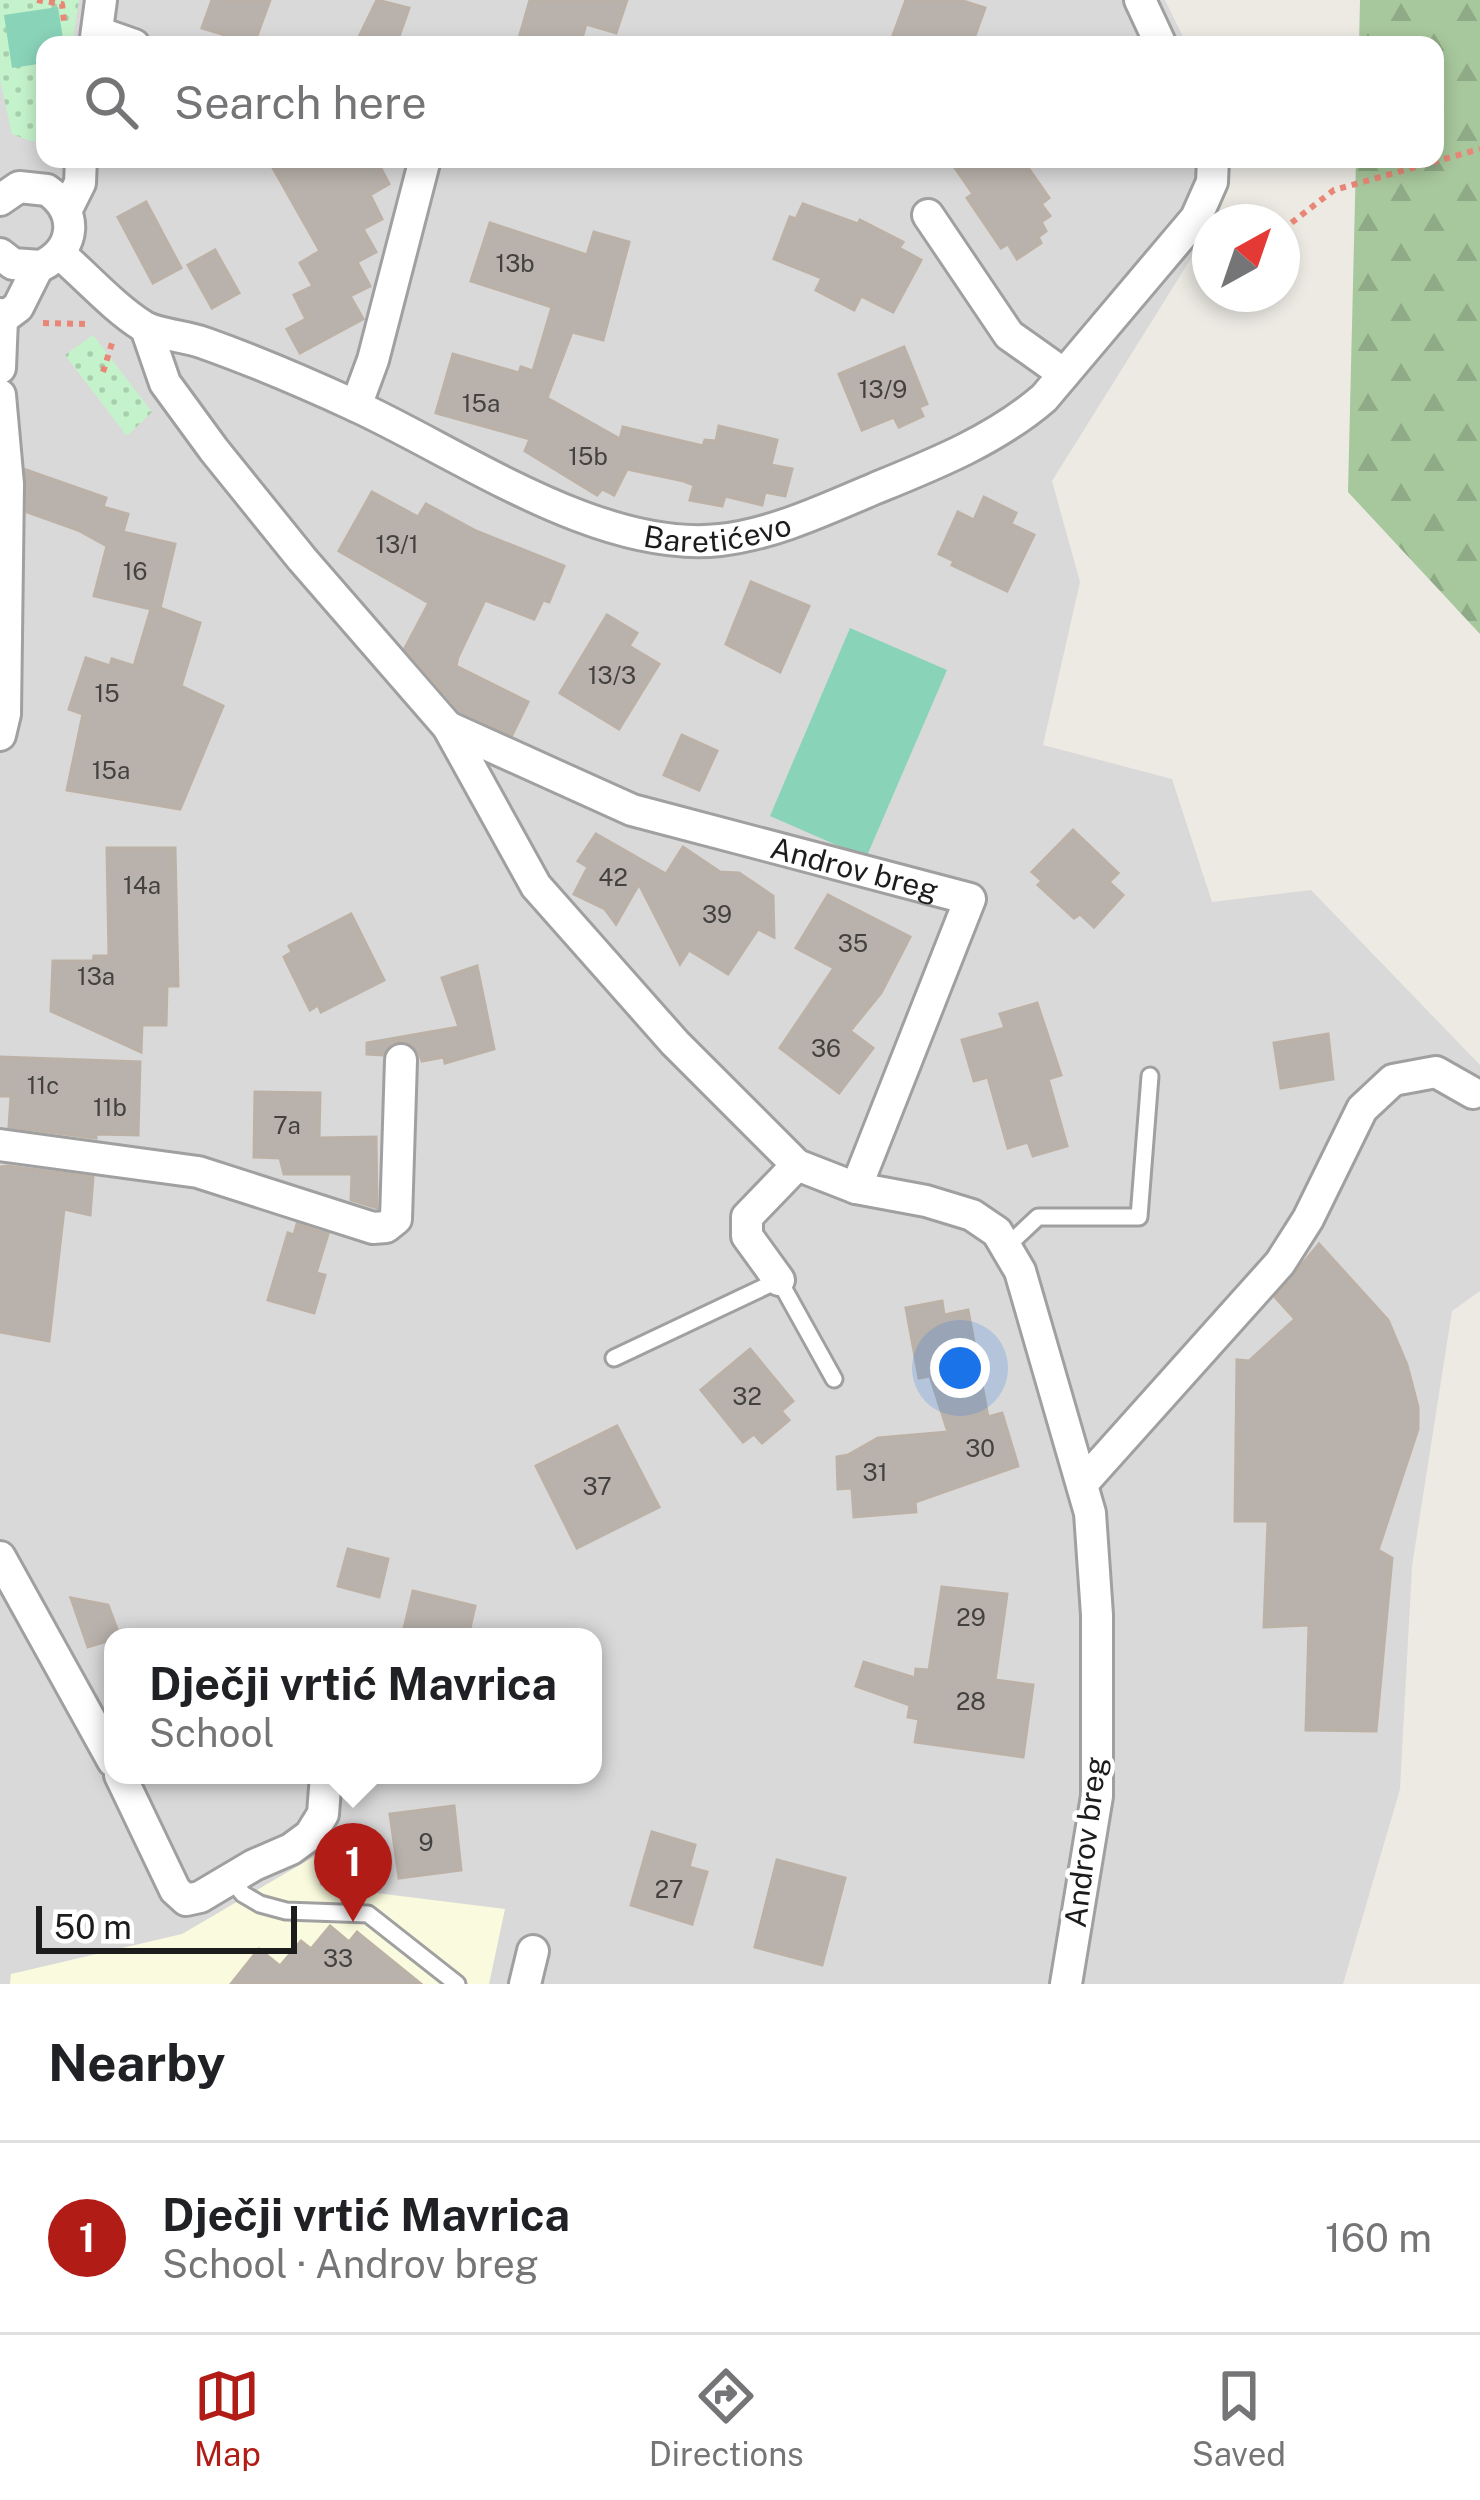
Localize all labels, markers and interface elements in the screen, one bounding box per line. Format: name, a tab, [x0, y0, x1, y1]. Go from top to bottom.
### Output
search box	[36, 36, 1444, 168]
icon: search	[78, 69, 144, 135]
text: Search here	[174, 76, 427, 129]
north arrow	[1192, 204, 1300, 312]
house number: 13b	[495, 249, 535, 277]
house number: 13/9	[859, 375, 907, 403]
house number: 15a	[462, 389, 500, 417]
house number: 15b	[568, 442, 608, 470]
street label: Baretićevo	[641, 506, 796, 559]
house number: 13/1	[375, 530, 419, 558]
house number: 16	[123, 557, 147, 585]
house number: 13/3	[588, 661, 636, 689]
house number: 15	[94, 679, 120, 707]
house number: 15a	[92, 756, 130, 784]
street label: Androv breg	[767, 829, 942, 908]
house number: 42	[598, 863, 628, 891]
house number: 14a	[123, 871, 161, 899]
house number: 39	[702, 900, 732, 928]
house number: 35	[838, 929, 868, 957]
house number: 13a	[77, 962, 115, 990]
house number: 36	[811, 1034, 841, 1062]
house number: 11c	[27, 1071, 59, 1099]
house number: 11b	[93, 1093, 127, 1121]
house number: 7a	[273, 1111, 301, 1139]
your location	[930, 1338, 990, 1398]
house number: 32	[732, 1382, 762, 1410]
house number: 30	[965, 1434, 995, 1462]
house number: 31	[863, 1458, 887, 1486]
house number: 37	[582, 1472, 612, 1500]
house number: 29	[956, 1603, 986, 1631]
popup	[104, 1628, 602, 1784]
text: Dječji vrtić Mavrica	[149, 1657, 557, 1710]
house number: 28	[956, 1687, 986, 1715]
text: School	[149, 1710, 274, 1756]
street label: Androv breg	[1057, 1754, 1113, 1930]
pin: 1	[314, 1823, 392, 1922]
house number: 9	[419, 1828, 434, 1856]
house number: 27	[655, 1875, 683, 1903]
scale bar	[36, 1900, 297, 1953]
text: 50 m	[54, 1908, 132, 1946]
house number: 33	[323, 1944, 353, 1972]
text: Nearby	[48, 2033, 225, 2092]
text: Dječji vrtić Mavrica	[162, 2188, 570, 2241]
text: 1	[79, 2215, 95, 2261]
text: 160 m	[1325, 2215, 1432, 2261]
text: School · Androv breg	[162, 2241, 539, 2287]
tab: Map	[194, 2363, 261, 2473]
tab: Directions	[649, 2363, 804, 2473]
tab: Saved	[1192, 2363, 1286, 2473]

